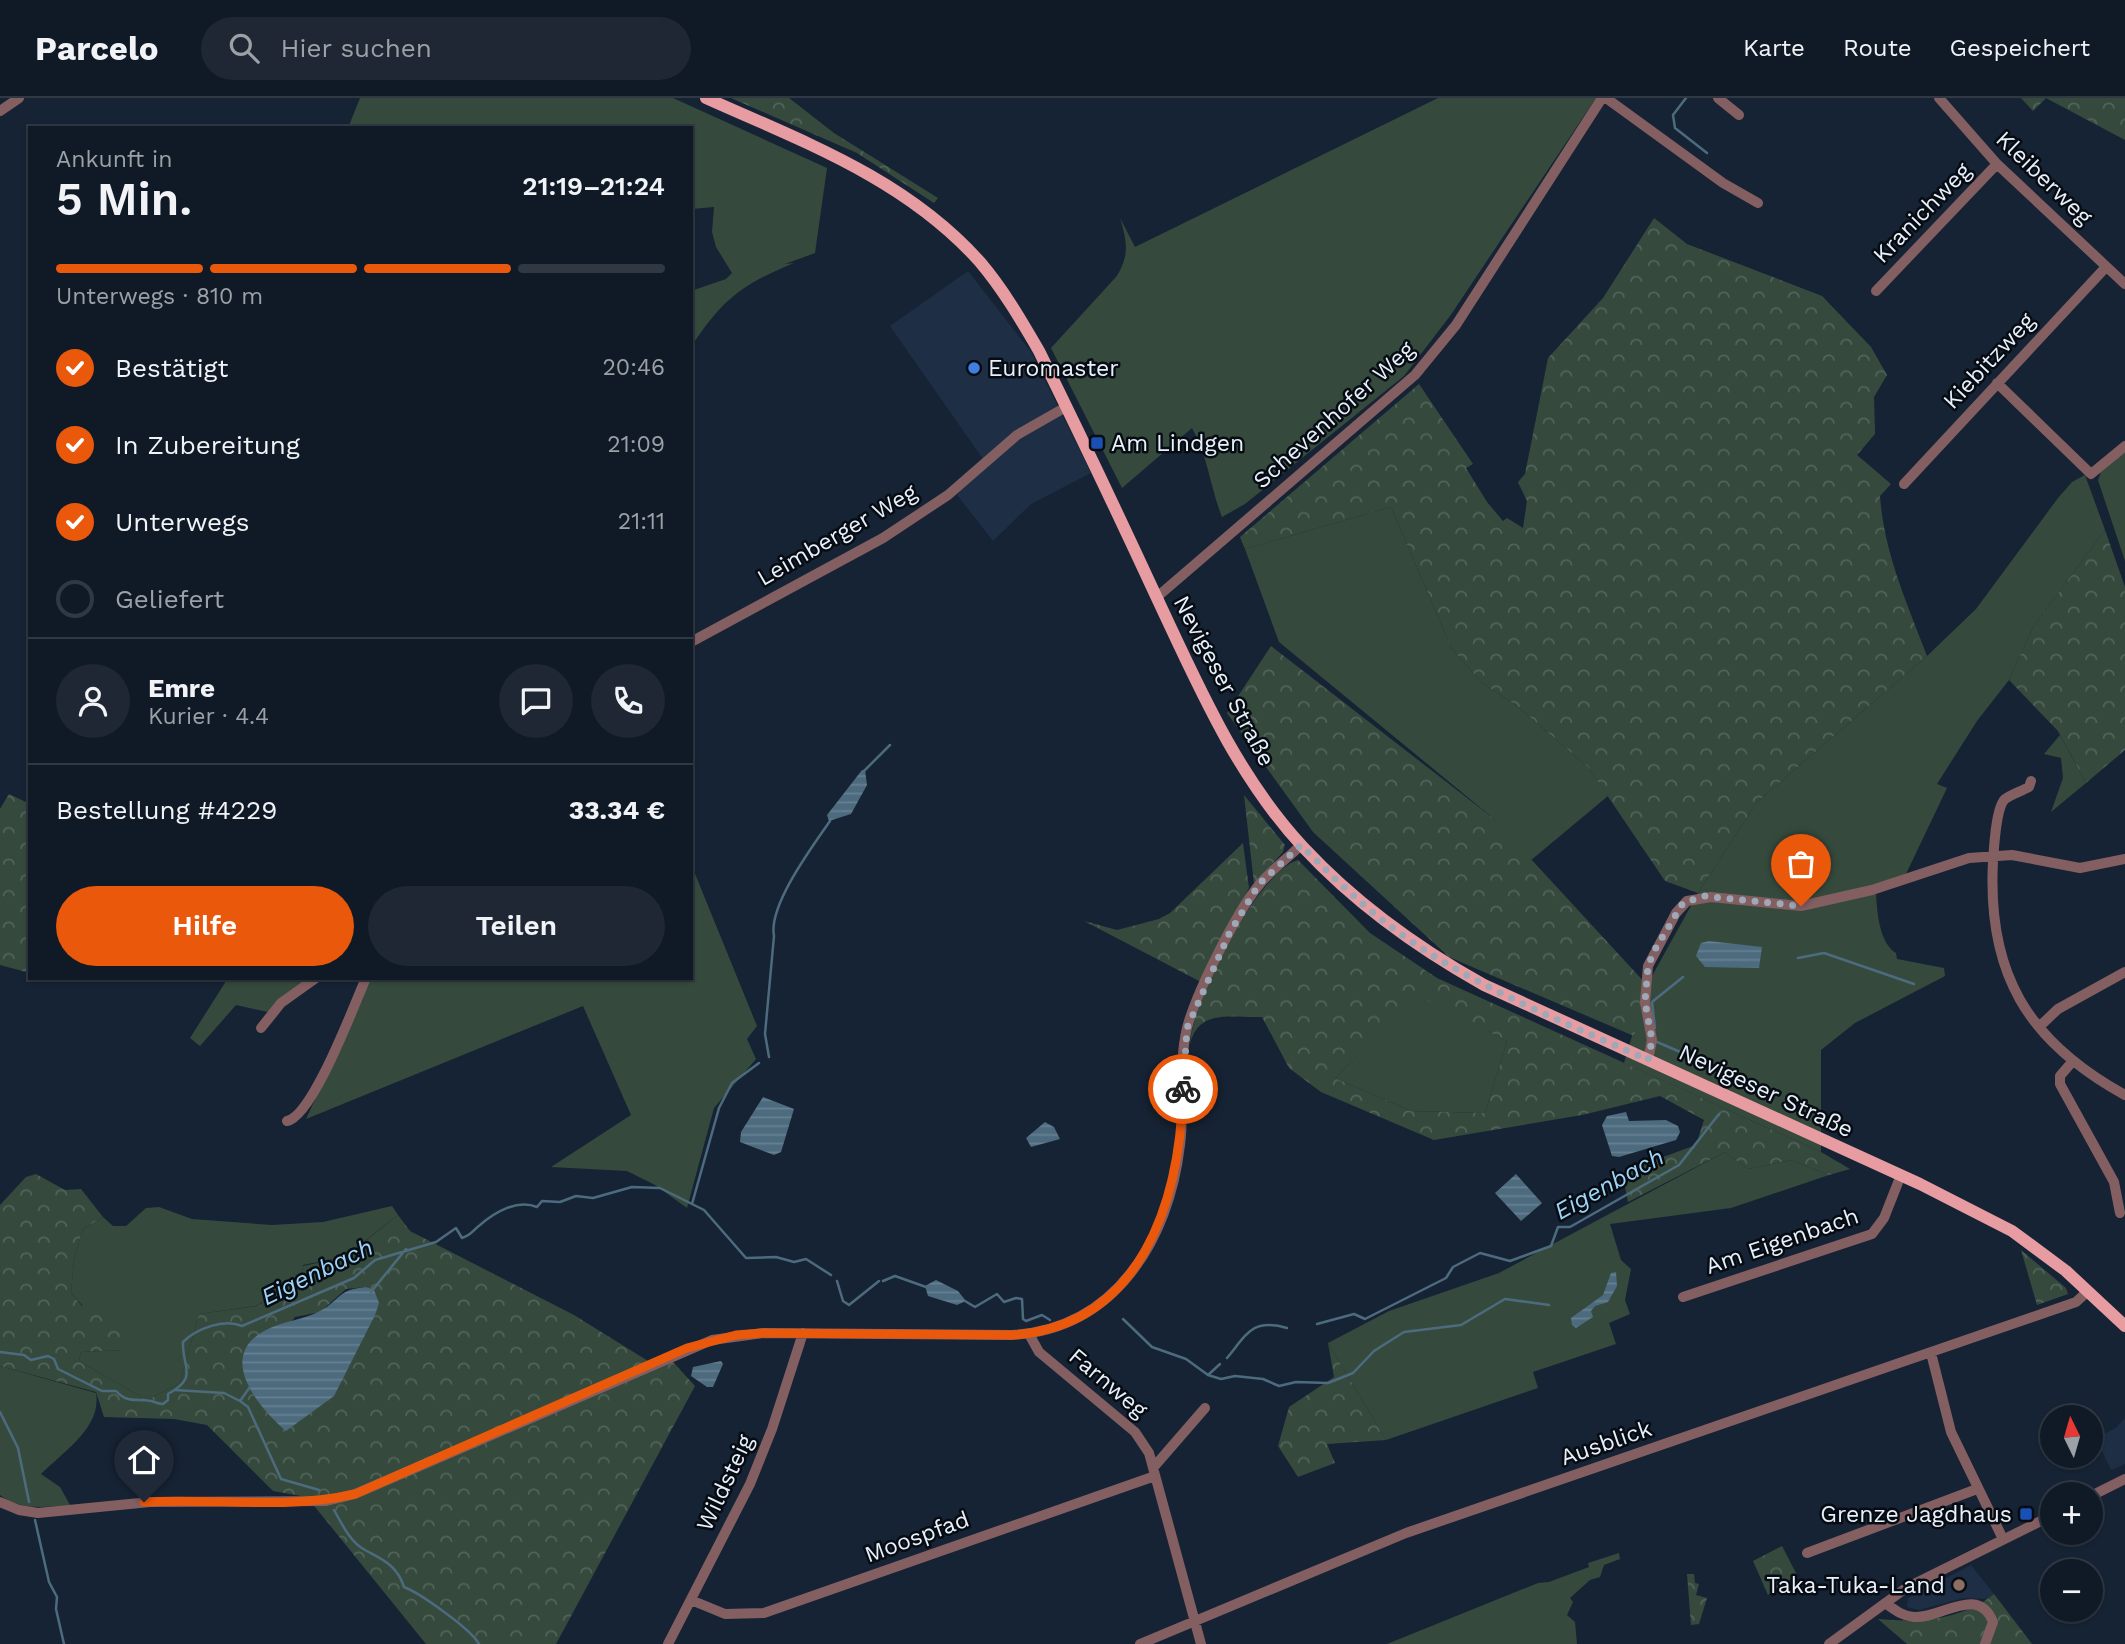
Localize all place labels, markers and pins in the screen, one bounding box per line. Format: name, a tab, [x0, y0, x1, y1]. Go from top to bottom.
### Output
place label: Euromaster	[988, 355, 1119, 382]
marker: Euromaster	[966, 360, 982, 376]
place label: Am Lindgen	[1111, 430, 1244, 457]
marker: Am Lindgen	[1089, 435, 1105, 451]
pin	[1771, 834, 1831, 906]
pin	[114, 1430, 174, 1502]
place label: Grenze Jagdhaus	[1820, 1501, 2012, 1528]
marker: Grenze Jagdhaus	[2018, 1506, 2034, 1522]
place label: Taka-Tuka-Land	[1766, 1572, 1945, 1599]
marker: Taka-Tuka-Land	[1951, 1577, 1967, 1593]

